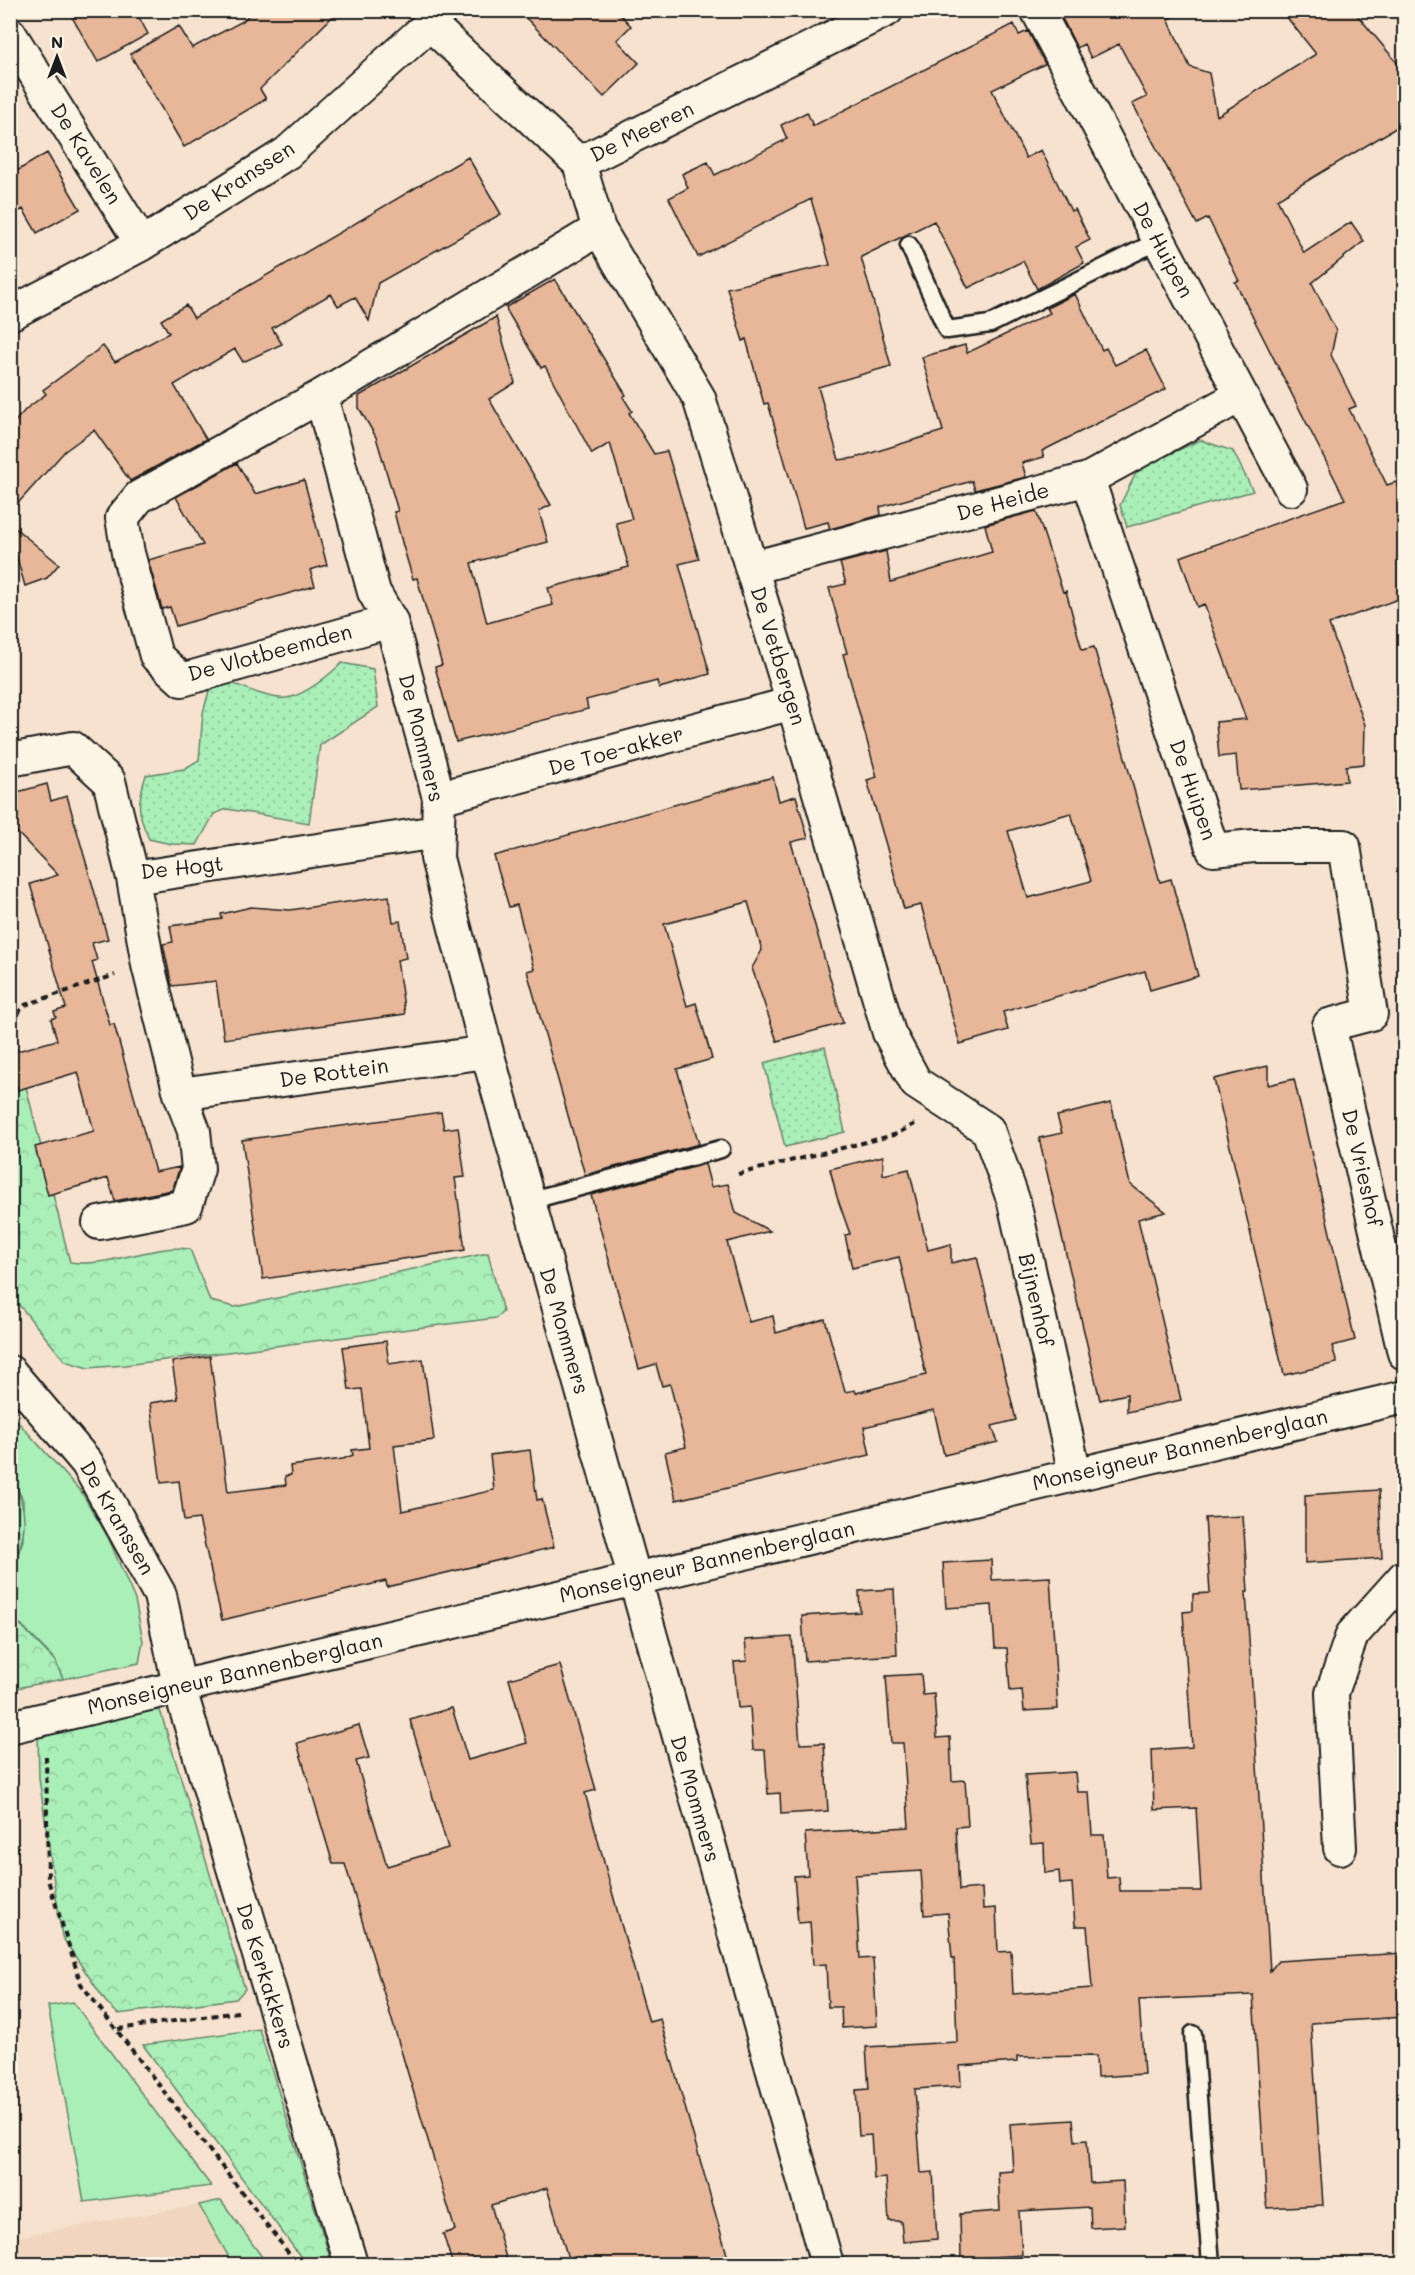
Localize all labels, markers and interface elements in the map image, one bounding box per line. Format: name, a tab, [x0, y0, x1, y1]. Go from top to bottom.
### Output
north arrow	[27, 27, 87, 87]
text: N	[51, 31, 63, 52]
street label: De Meeren	[585, 94, 698, 167]
street label: De Kavelen	[46, 98, 129, 209]
street label: De Kranssen	[177, 134, 299, 226]
street label: De Huipen	[1128, 197, 1201, 302]
street label: De Heide	[953, 475, 1052, 526]
street label: De Vetbergen	[746, 583, 813, 728]
street label: De Vlotbeemden	[185, 617, 355, 686]
street label: De Mommers	[394, 671, 451, 804]
street label: De Toe-akker	[545, 719, 686, 781]
street label: De Huipen	[1165, 736, 1224, 843]
street label: De Hogt	[139, 849, 225, 884]
street label: De Rottein	[278, 1051, 390, 1093]
street label: De Vrieshof	[1337, 1106, 1390, 1230]
street label: Bijnenhof	[1014, 1250, 1062, 1350]
street label: De Mommers	[534, 1264, 596, 1397]
street label: Monseigneur Bannenberglaan	[1029, 1401, 1330, 1496]
street label: De Kranssen	[75, 1455, 162, 1579]
street label: Monseigneur Bannenberglaan	[556, 1513, 857, 1608]
street label: Monseigneur Bannenberglaan	[84, 1625, 385, 1720]
street label: De Mommers	[665, 1732, 727, 1865]
street label: De Kerkakkers	[231, 1900, 301, 2052]

